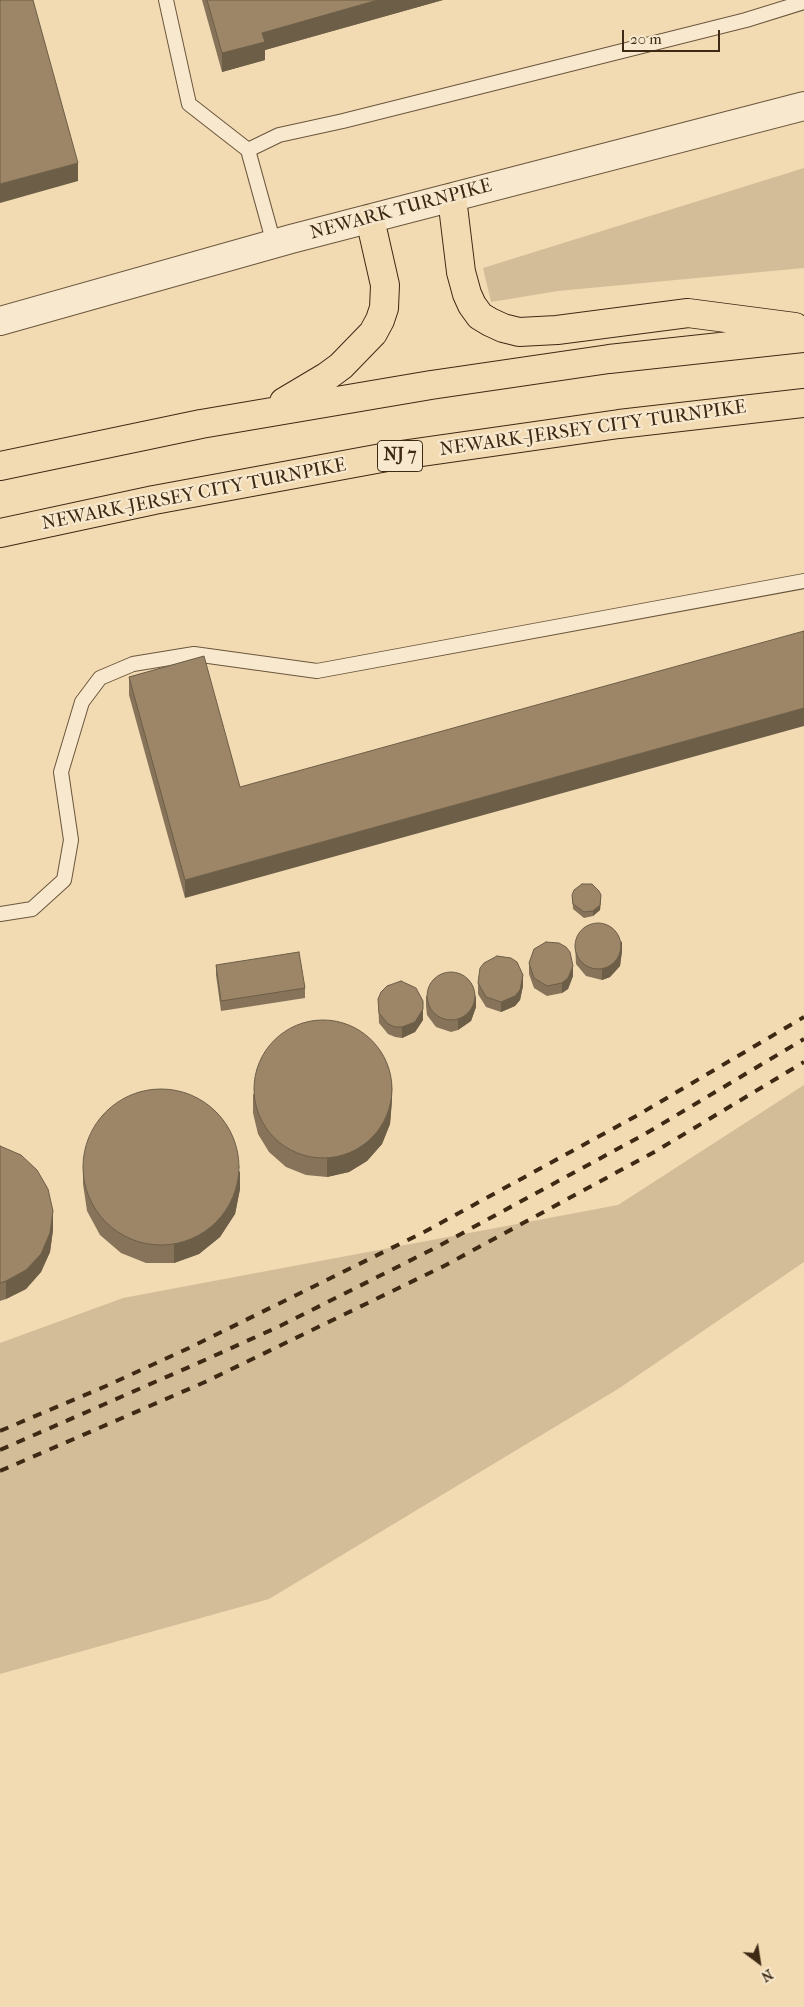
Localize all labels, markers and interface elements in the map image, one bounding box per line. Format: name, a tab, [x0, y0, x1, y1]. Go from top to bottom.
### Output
scale bar	[624, 20, 722, 52]
text: 20 m	[630, 30, 662, 48]
street label: NEWARK TURNPIKE	[308, 175, 494, 245]
street label: NEWARK-JERSEY CITY TURNPIKE	[438, 396, 748, 462]
road number: NJ 7	[378, 441, 422, 472]
street label: NEWARK-JERSEY CITY TURNPIKE	[40, 454, 348, 536]
north arrow	[734, 1937, 784, 1987]
text: N	[758, 1965, 776, 1985]

